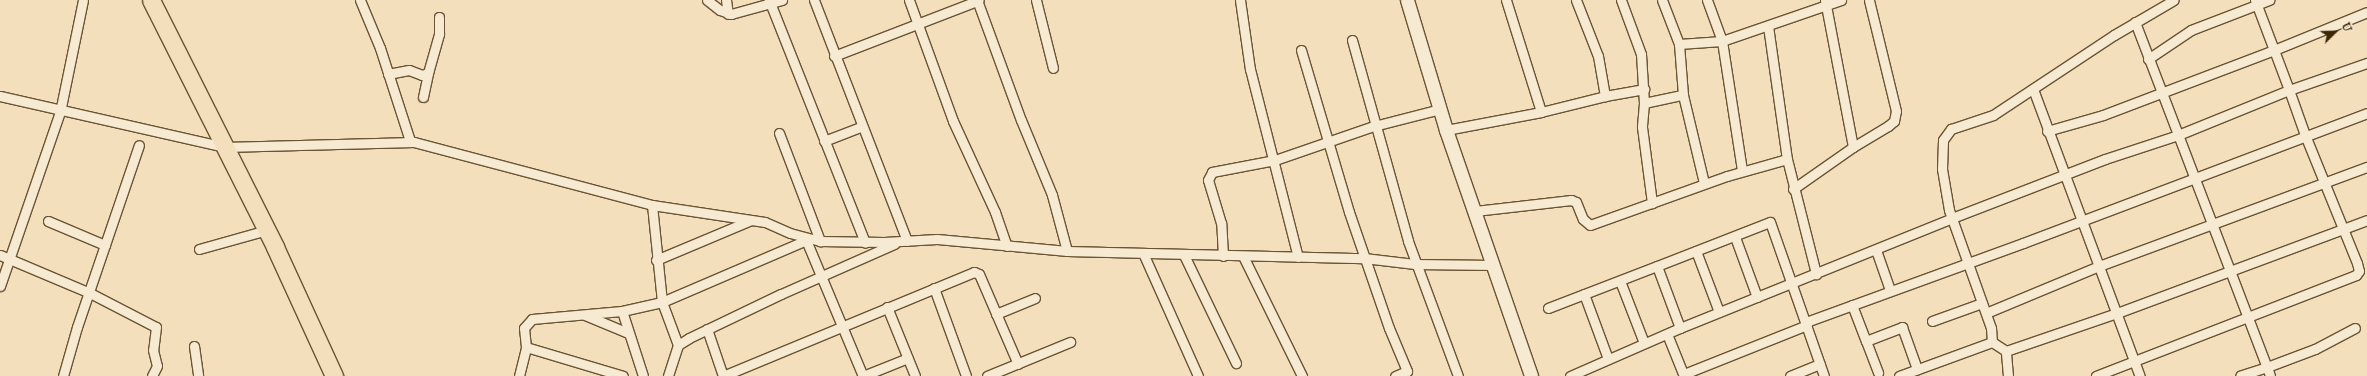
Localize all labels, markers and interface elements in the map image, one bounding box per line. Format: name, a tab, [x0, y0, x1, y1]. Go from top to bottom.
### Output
north arrow	[2315, 12, 2355, 52]
text: U	[2339, 21, 2354, 34]

